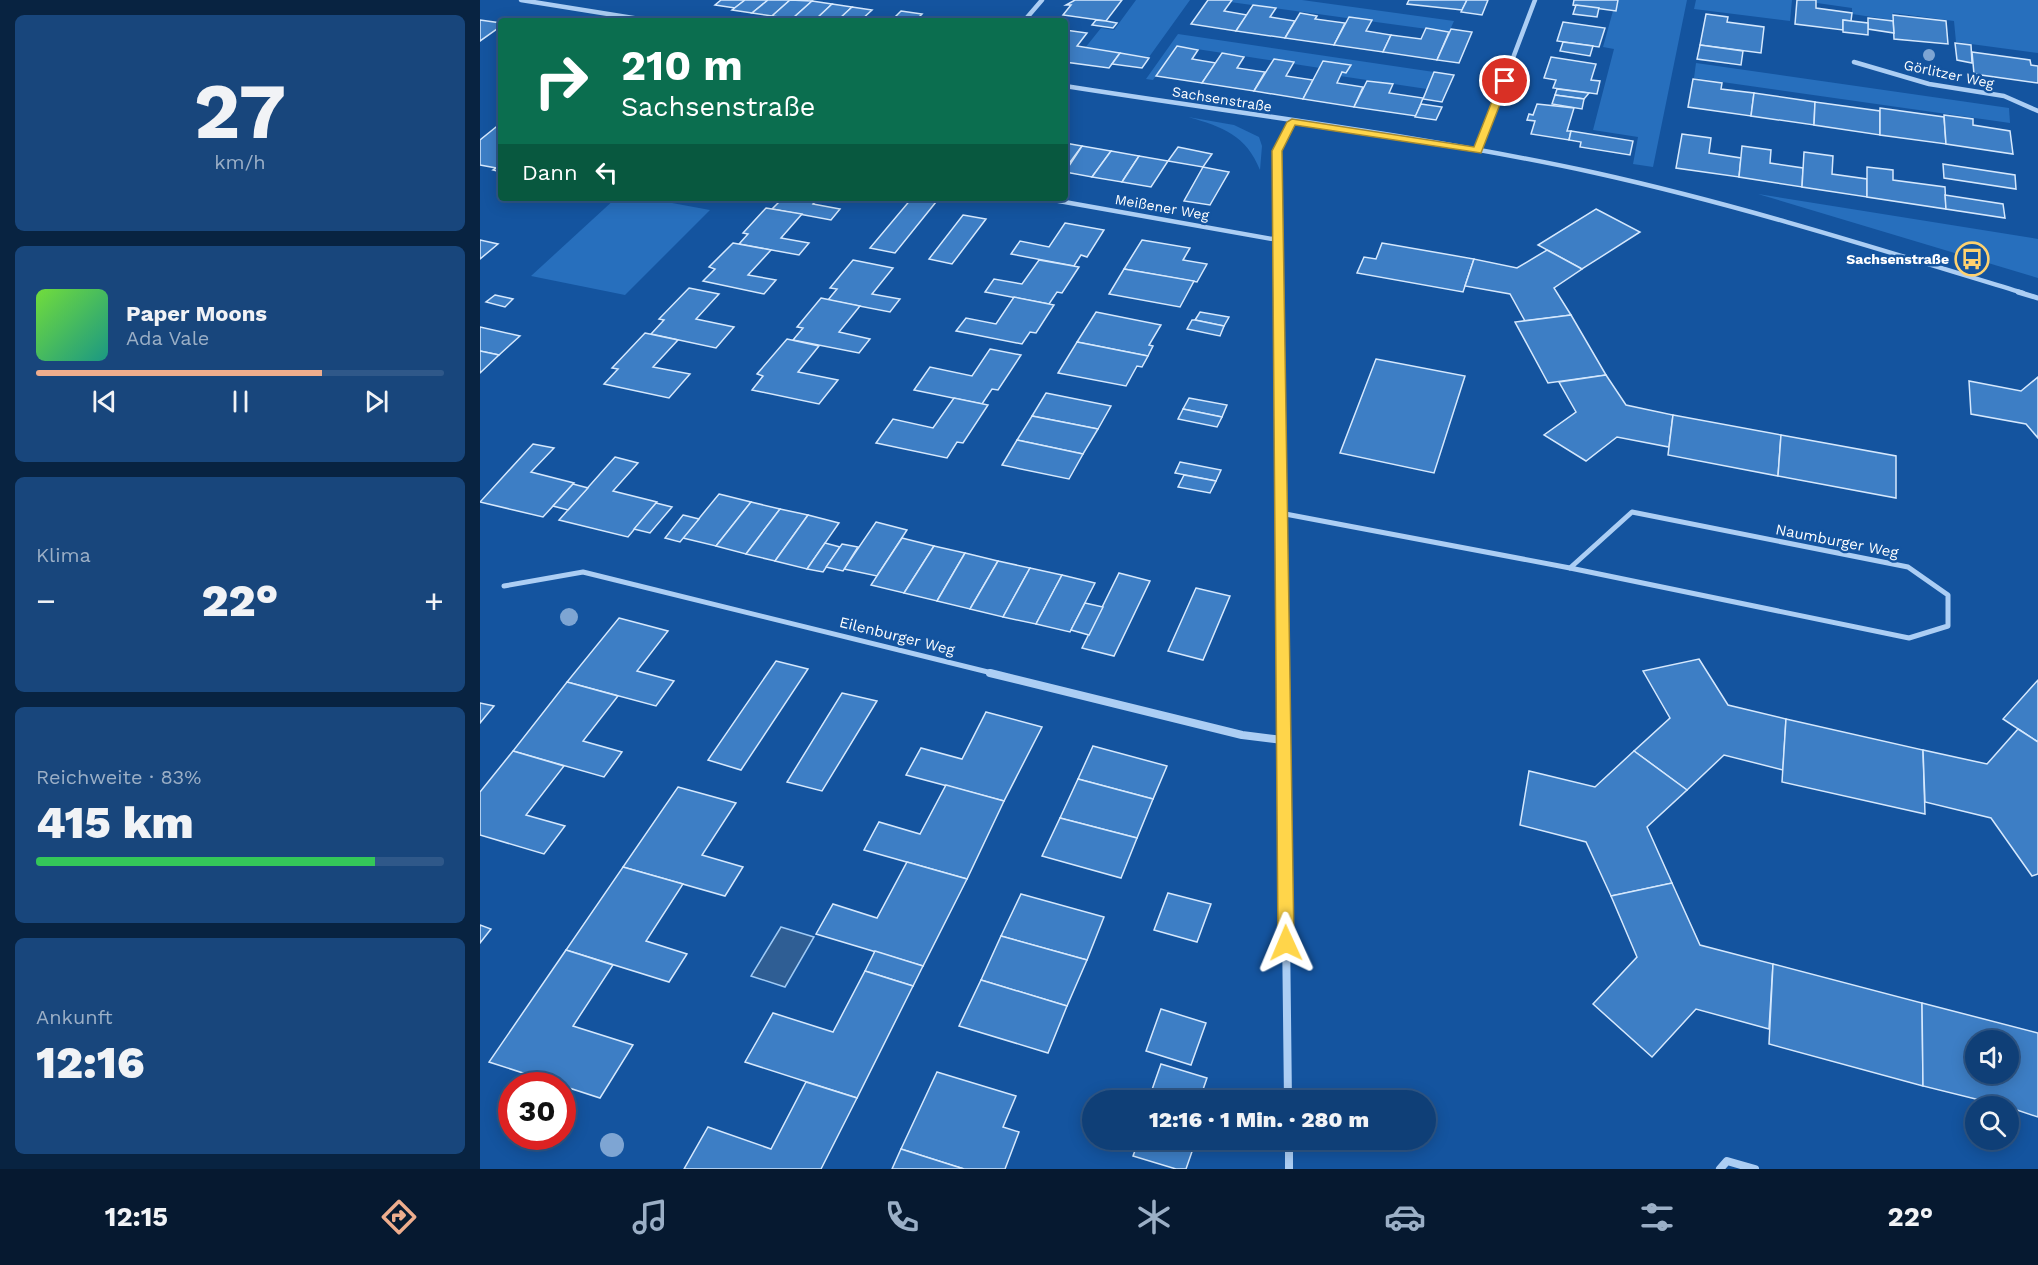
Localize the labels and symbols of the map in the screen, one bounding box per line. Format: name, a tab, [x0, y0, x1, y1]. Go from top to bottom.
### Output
pin	[1479, 55, 1530, 106]
street label: Görlitzer Weg	[1902, 57, 1996, 91]
street label: Sachsenstraße	[1171, 83, 1273, 115]
street label: Meißener Weg	[1114, 191, 1211, 223]
bus stop icon: Sachsenstraße	[1954, 241, 1990, 277]
place label: Sachsenstraße	[1846, 251, 1949, 267]
street label: Naumburger Weg	[1774, 520, 1900, 562]
street label: Eilenburger Weg	[837, 613, 957, 659]
position arrow	[1254, 911, 1318, 975]
speed limit sign: 30	[498, 1072, 576, 1150]

